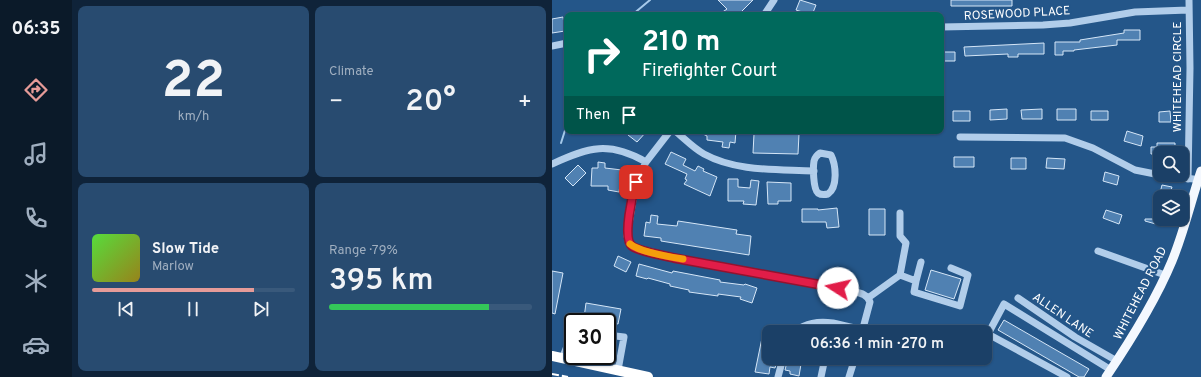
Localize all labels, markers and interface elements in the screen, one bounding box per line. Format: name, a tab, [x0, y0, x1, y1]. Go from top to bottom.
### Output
street label: ROSEWOOD PLACE	[963, 3, 1071, 25]
text: 06:35	[11, 18, 61, 41]
street label: WHITEHEAD CIRCLE	[1170, 22, 1186, 132]
text: 210 m	[642, 25, 720, 61]
icon: right	[576, 28, 628, 80]
text: 22	[162, 50, 225, 116]
text: Firefighter Court	[642, 60, 777, 83]
text: Climate	[329, 64, 374, 80]
icon: directions	[22, 76, 50, 104]
text: 20°	[405, 84, 456, 121]
text: −	[329, 89, 343, 116]
text: +	[518, 89, 532, 116]
icon: arrive	[618, 104, 640, 126]
text: Then	[576, 106, 610, 125]
text: km/h	[178, 109, 209, 125]
icon: music	[22, 140, 50, 168]
map controls	[1153, 146, 1189, 226]
button: search	[1153, 146, 1189, 182]
pin	[619, 165, 653, 199]
icon: arrive	[625, 171, 647, 193]
button: layers	[1153, 190, 1189, 226]
icon: phone	[22, 204, 50, 232]
text: Slow Tide	[152, 240, 219, 259]
text: Range · 79%	[329, 243, 398, 259]
street label: WHITEHEAD ROAD	[1110, 244, 1171, 343]
text: Marlow	[152, 259, 194, 275]
text: 395 km	[329, 263, 433, 300]
icon: climate	[22, 267, 50, 295]
position arrow	[817, 267, 859, 309]
street label: ALLEN LANE	[1029, 290, 1096, 342]
icon: previous	[115, 298, 137, 320]
icon: pause	[182, 298, 204, 320]
icon: next	[250, 298, 272, 320]
speed limit sign: 30	[564, 313, 616, 365]
icon: car	[22, 331, 50, 359]
text: 06:36 · 1 min · 270 m	[810, 335, 944, 354]

